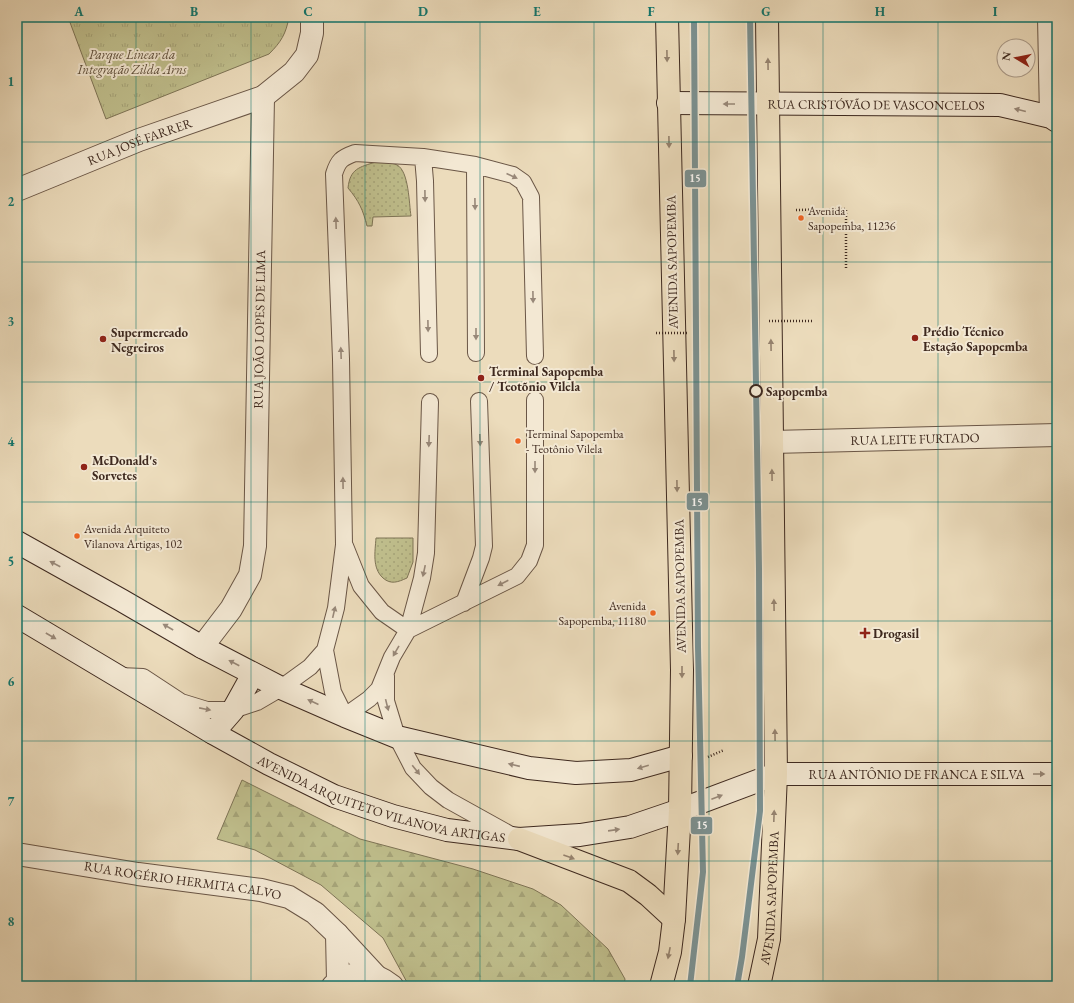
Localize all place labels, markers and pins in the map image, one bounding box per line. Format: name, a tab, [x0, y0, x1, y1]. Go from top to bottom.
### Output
place label: Avenida Sapopemba, 11236	[807, 203, 896, 234]
marker: Avenida Sapopemba, 11236	[796, 213, 806, 223]
place label: Prédio Técnico Estação Sapopemba	[923, 323, 1028, 355]
place label: Supermercado Negreiros	[111, 324, 189, 356]
marker: Prédio Técnico Estação Sapopemba	[910, 333, 920, 343]
marker: Supermercado Negreiros	[98, 334, 108, 344]
place label: Terminal Sapopemba / Teotõnio Vilela	[489, 363, 603, 395]
marker: Terminal Sapopemba / Teotõnio Vilela	[476, 373, 486, 383]
place label: Sapopemba	[766, 383, 828, 400]
marker: Sapopemba	[749, 384, 763, 398]
place label: Terminal Sapopemba - Teotônio Vilela	[526, 426, 624, 457]
marker: Terminal Sapopemba - Teotônio Vilela	[513, 436, 523, 446]
place label: McDonald's Sorvetes	[92, 452, 157, 484]
marker: McDonald's Sorvetes	[79, 462, 89, 472]
place label: Avenida Arquiteto Vilanova Artigas, 102	[83, 521, 182, 552]
marker: Avenida Arquiteto Vilanova Artigas, 102	[72, 531, 82, 541]
place label: Avenida Sapopemba, 11180	[559, 598, 646, 629]
marker: Avenida Sapopemba, 11180	[648, 608, 658, 618]
place label: Drogasil	[873, 625, 919, 642]
marker: Drogasil	[860, 628, 870, 638]

